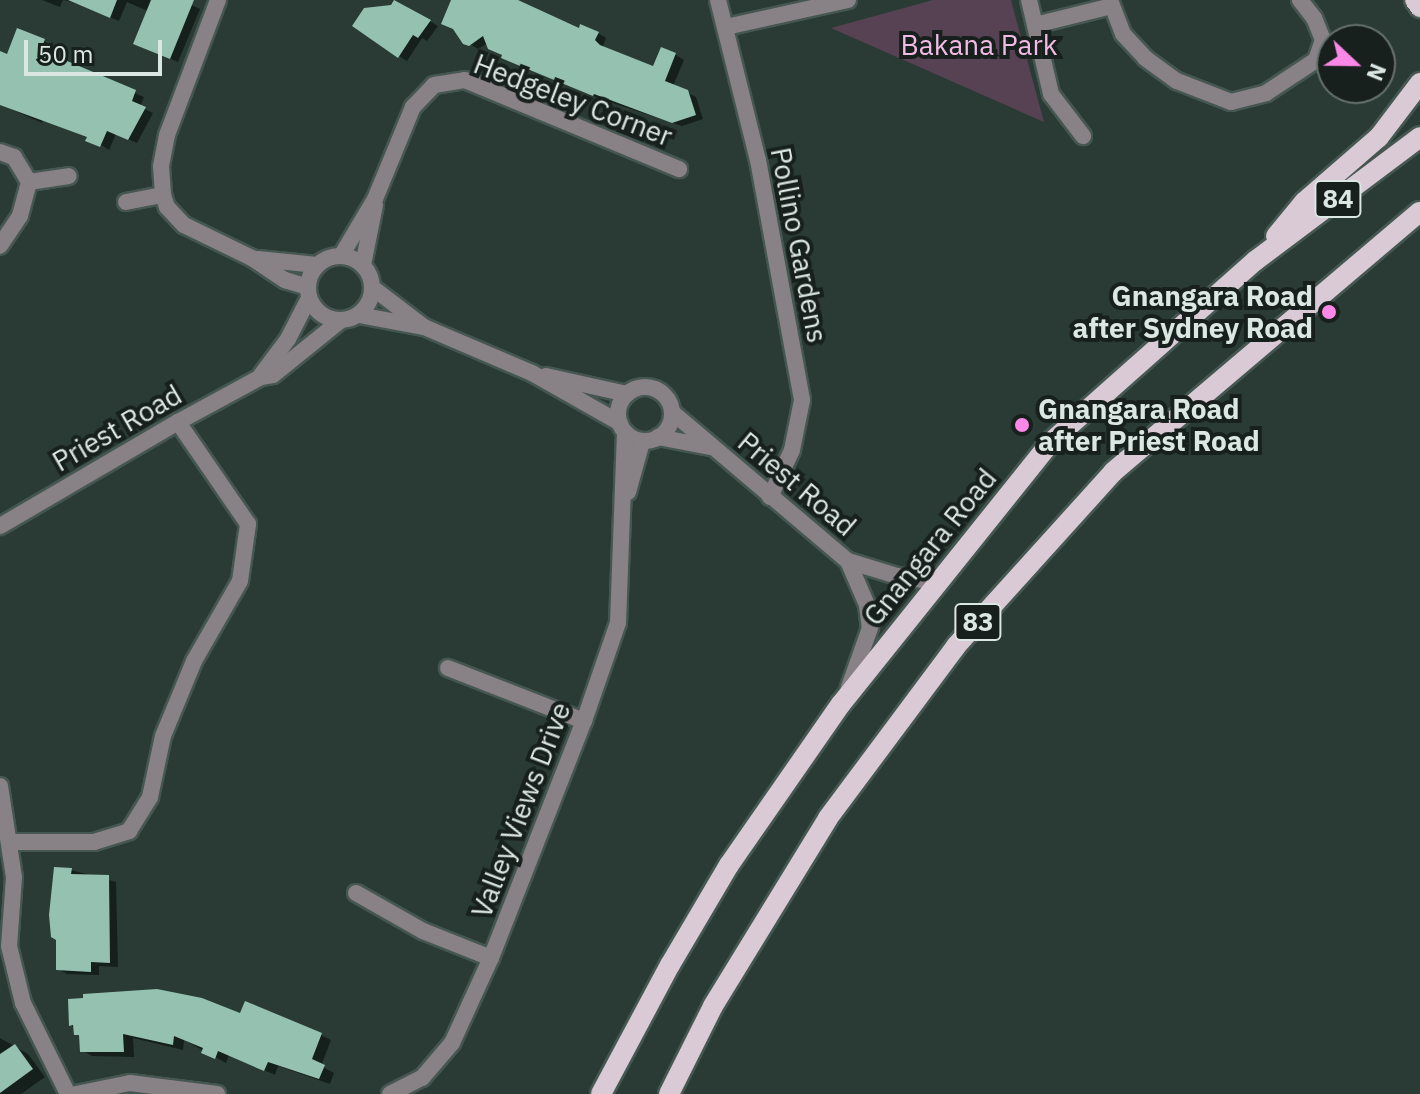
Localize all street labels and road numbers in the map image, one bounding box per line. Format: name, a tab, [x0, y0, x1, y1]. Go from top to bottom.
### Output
street label: Hedgeley Corner	[469, 47, 677, 153]
street label: Pollino Gardens	[764, 145, 834, 345]
road number: 84	[1314, 177, 1362, 221]
street label: Priest Road	[46, 378, 188, 478]
street label: Priest Road	[731, 425, 863, 543]
street label: Gnangara Road	[857, 462, 1003, 632]
road number: 83	[954, 600, 1002, 644]
street label: Valley Views Drive	[464, 698, 578, 922]

